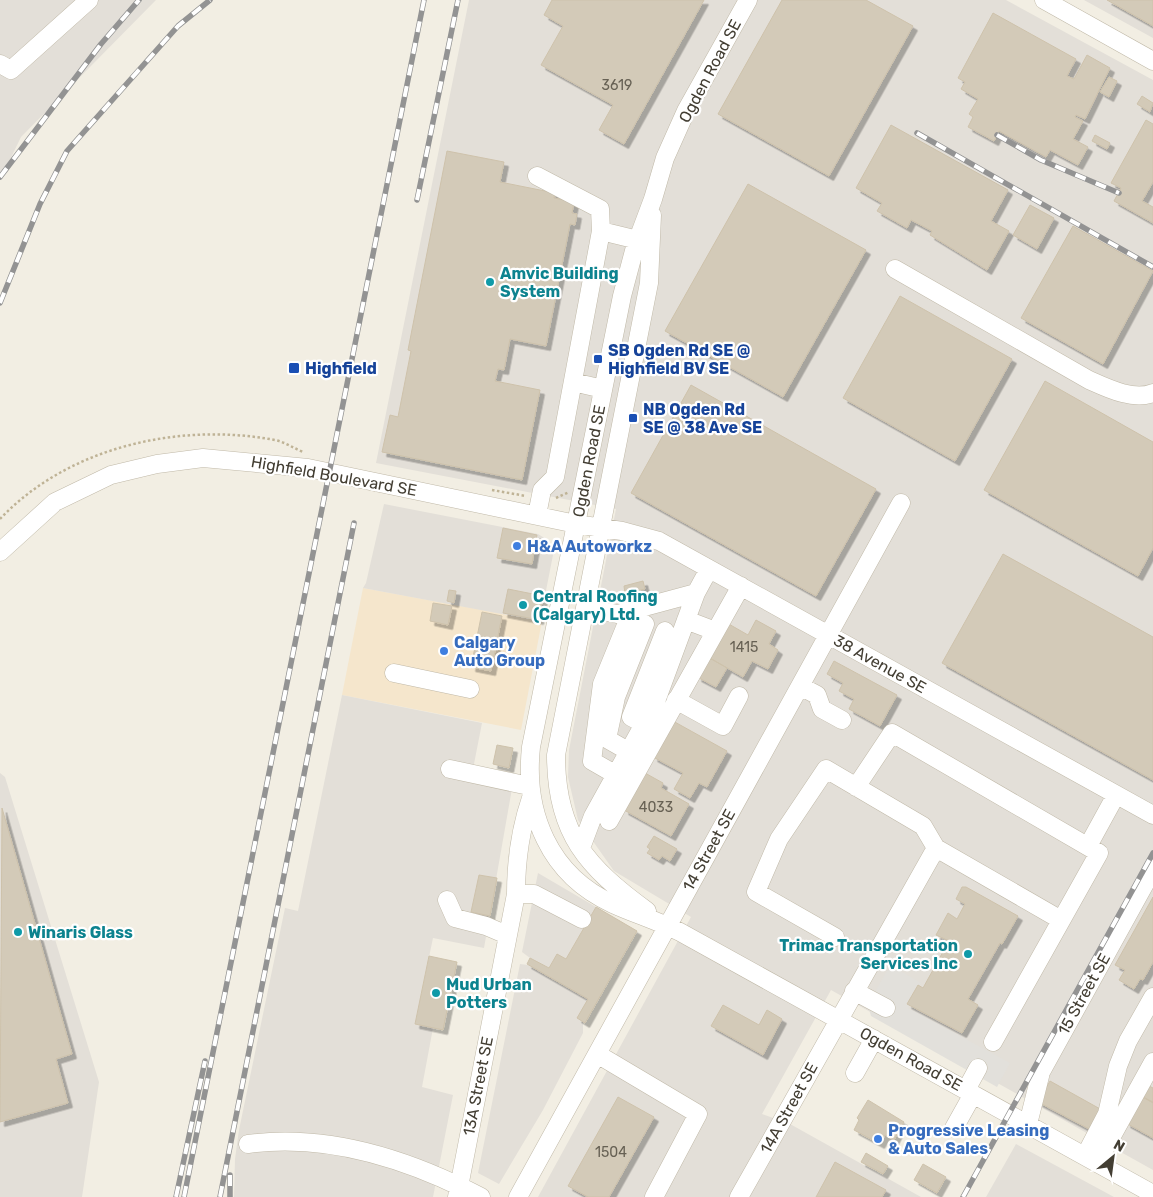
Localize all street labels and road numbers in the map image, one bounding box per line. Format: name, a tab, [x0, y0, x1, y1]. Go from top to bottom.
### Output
street label: Ogden Road SE	[675, 16, 745, 126]
street label: Ogden Road SE	[569, 403, 609, 519]
street label: Highfield Boulevard SE	[250, 452, 418, 500]
street label: 38 Avenue SE	[830, 631, 930, 697]
street label: 14 Street SE	[679, 806, 739, 894]
street label: 15 Street SE	[1054, 950, 1114, 1038]
street label: Ogden Road SE	[857, 1023, 965, 1095]
street label: 13A Street SE	[459, 1035, 497, 1137]
street label: 14A Street SE	[756, 1059, 822, 1157]

